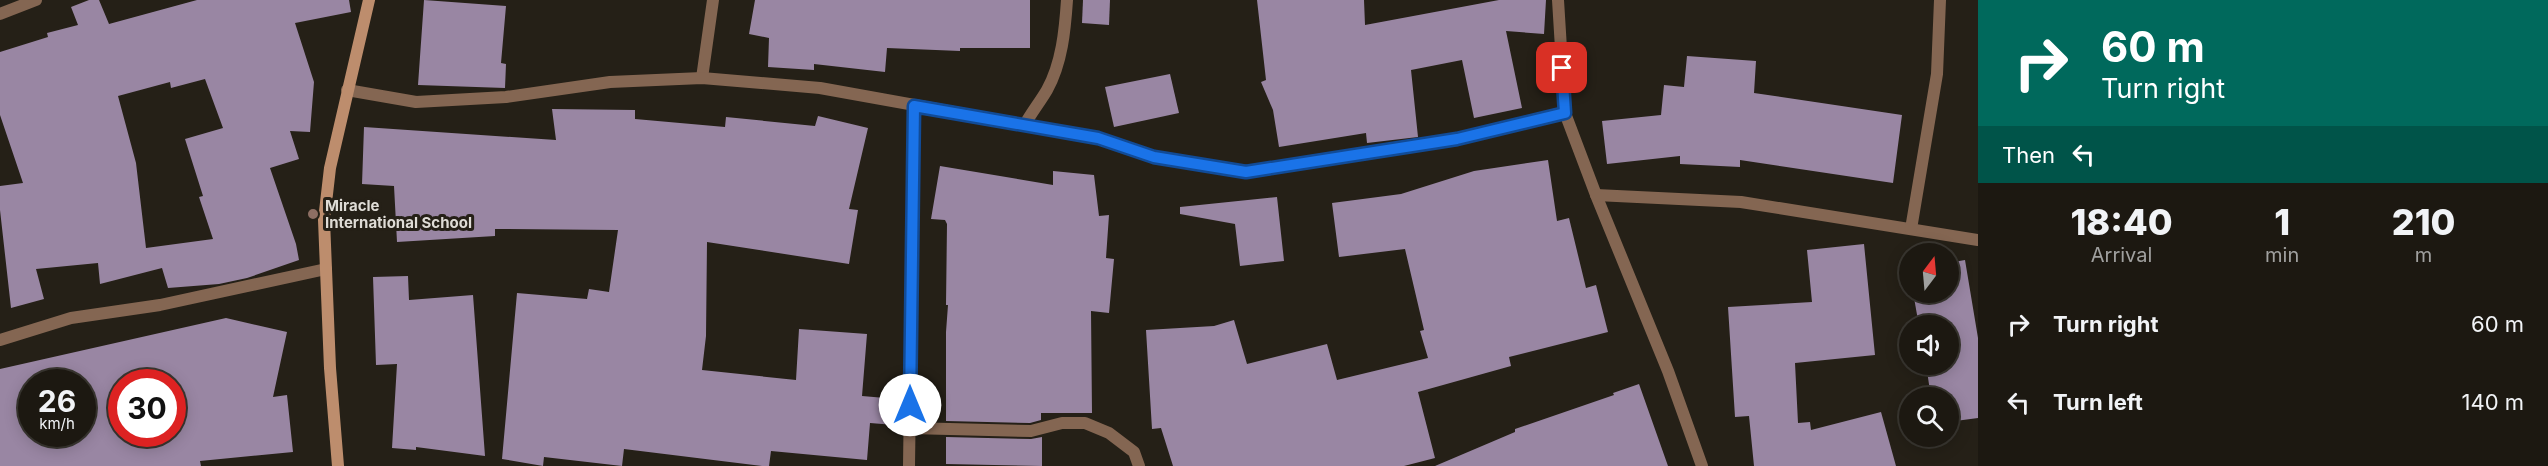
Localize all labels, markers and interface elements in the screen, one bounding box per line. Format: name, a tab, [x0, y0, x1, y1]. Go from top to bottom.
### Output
text: 60 m	[2101, 21, 2205, 72]
icon: right	[2002, 24, 2080, 102]
pin	[1536, 42, 1587, 93]
icon: arrive	[1545, 51, 1578, 84]
text: Turn right	[2101, 72, 2225, 105]
icon: left	[2067, 138, 2100, 171]
text: Then	[2002, 142, 2055, 168]
place label: Miracle International School	[325, 196, 472, 232]
text: 18:40	[2070, 200, 2173, 244]
text: 1	[2274, 200, 2290, 244]
text: 210	[2392, 200, 2456, 244]
marker: Miracle International School	[306, 207, 320, 221]
north arrow	[1899, 243, 1959, 303]
map controls	[1899, 243, 1959, 447]
text: Arrival	[2091, 243, 2152, 267]
text: min	[2265, 243, 2299, 267]
text: m	[2415, 243, 2432, 267]
icon: right	[2002, 308, 2035, 341]
text: Turn right	[2053, 311, 2159, 337]
text: 60 m	[2471, 311, 2524, 337]
button: sound	[1899, 315, 1959, 375]
speed limit sign: 30	[108, 369, 186, 447]
position arrow	[878, 373, 942, 437]
text: 26	[38, 383, 76, 419]
icon: left	[2002, 386, 2035, 419]
button: search	[1899, 387, 1959, 447]
text: Turn left	[2053, 389, 2143, 415]
text: 140 m	[2462, 389, 2524, 415]
text: km/h	[39, 414, 75, 433]

